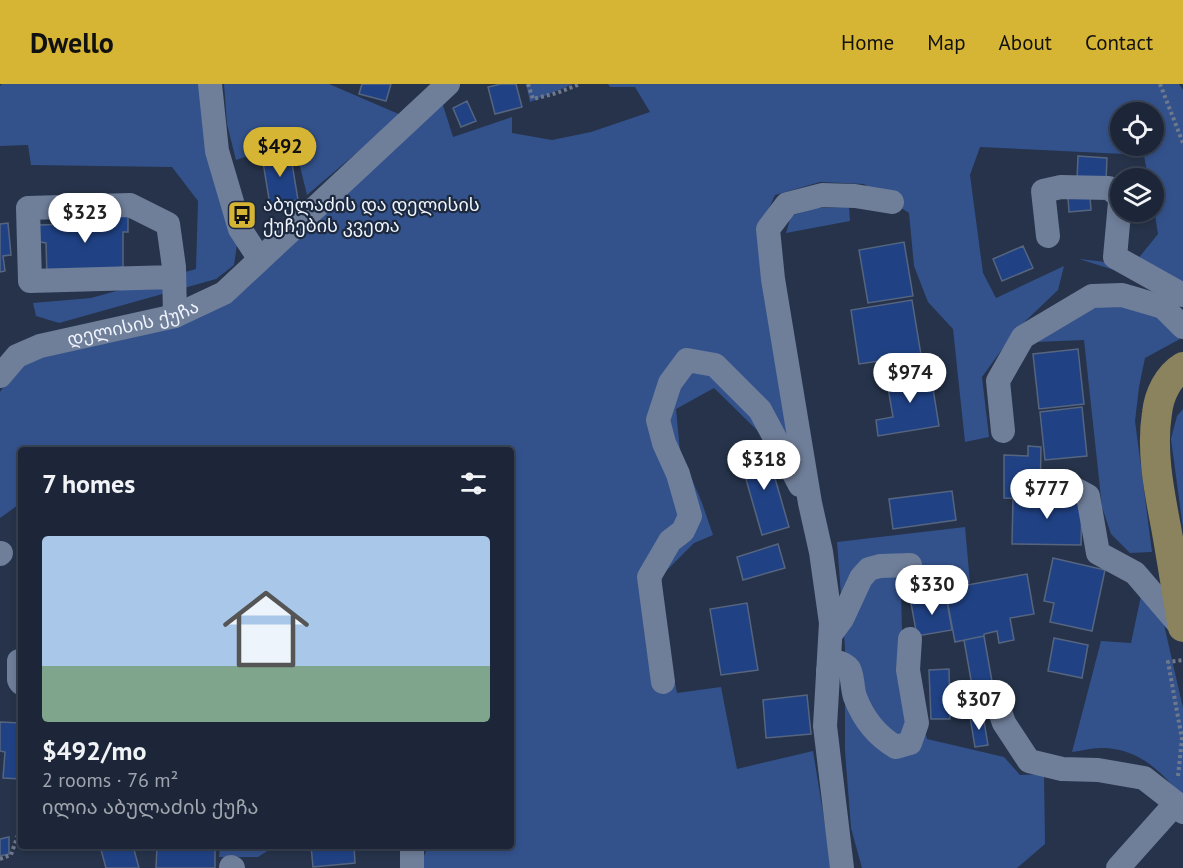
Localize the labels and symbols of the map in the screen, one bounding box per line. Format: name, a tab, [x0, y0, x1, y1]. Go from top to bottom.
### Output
pin: $492	[244, 127, 316, 178]
pin: $323	[49, 193, 121, 244]
place label: აბულაძის და დელისის ქუჩების კვეთა	[263, 193, 480, 237]
bus stop icon: აბულაძის და დელისის ქუჩების კვეთა	[226, 199, 258, 231]
street label: დელისის ქუჩა	[65, 295, 202, 351]
pin: $974	[874, 353, 946, 404]
pin: $318	[728, 440, 800, 491]
pin: $777	[1011, 469, 1083, 520]
pin: $330	[896, 565, 968, 616]
pin: $307	[943, 680, 1015, 731]

